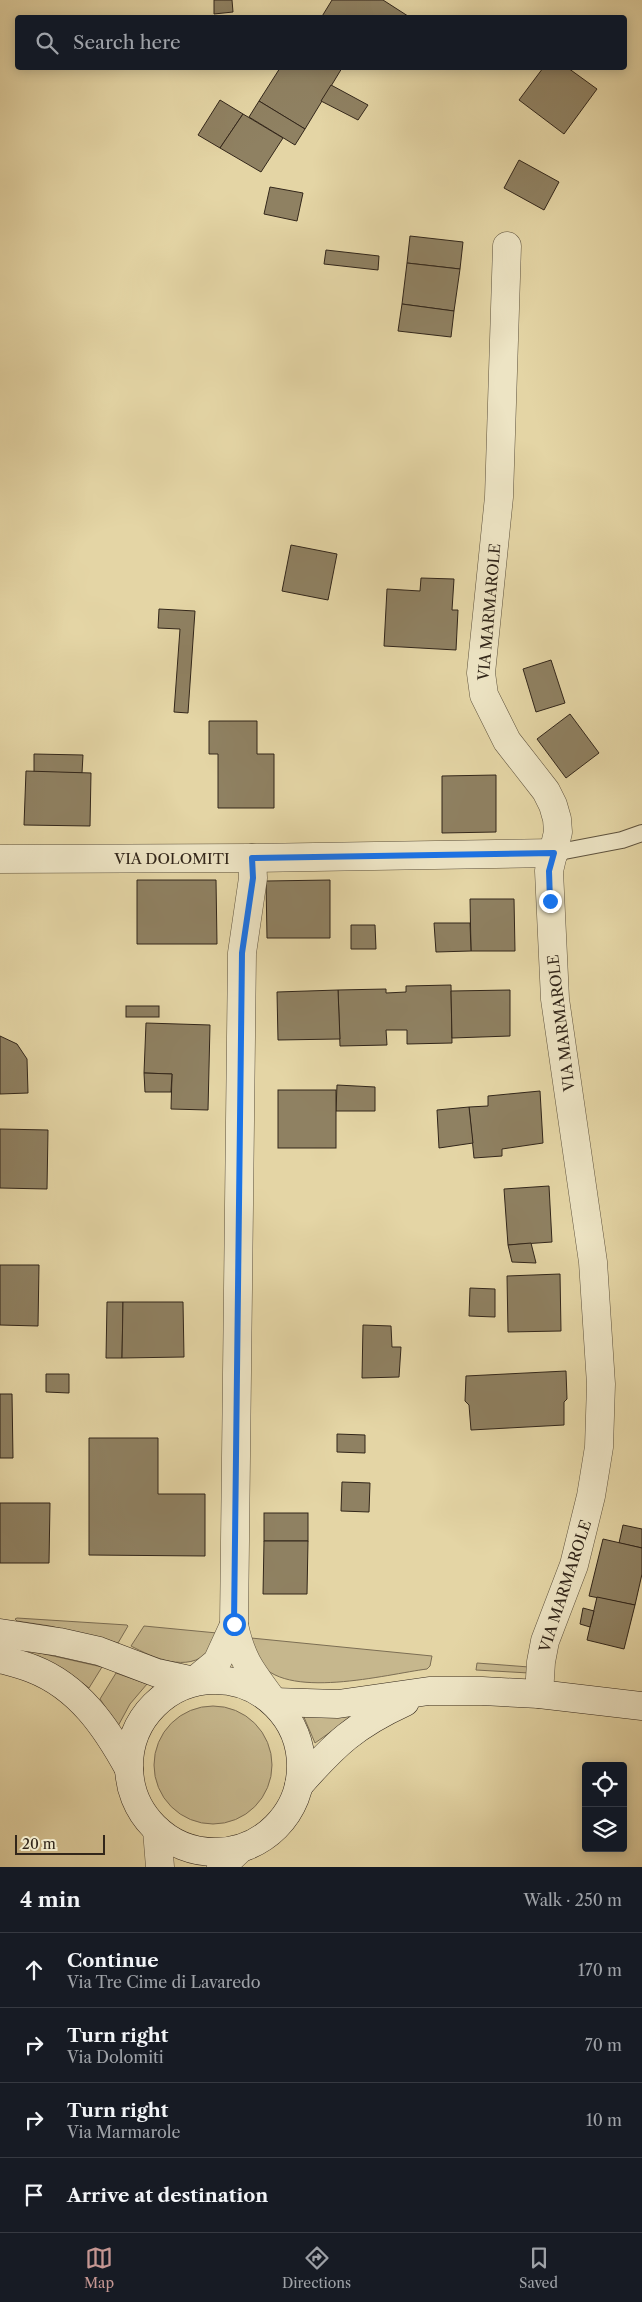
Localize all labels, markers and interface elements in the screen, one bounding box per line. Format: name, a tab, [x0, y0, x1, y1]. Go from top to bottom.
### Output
search box	[15, 15, 627, 70]
icon: search	[33, 29, 61, 57]
text: Search here	[73, 31, 181, 54]
street label: VIA MARMAROLE	[473, 543, 504, 682]
street label: VIA DOLOMITI	[113, 849, 230, 868]
route end	[539, 890, 562, 913]
street label: VIA MARMAROLE	[543, 953, 579, 1094]
street label: VIA MARMAROLE	[534, 1518, 595, 1655]
route start	[223, 1613, 246, 1636]
map controls	[582, 1762, 627, 1852]
button: locate	[582, 1762, 627, 1807]
button: layers	[582, 1807, 627, 1852]
scale bar	[15, 1832, 105, 1855]
text: 20 m	[22, 1835, 56, 1853]
text: 4 min	[20, 1887, 81, 1912]
text: Walk · 250 m	[524, 1890, 622, 1910]
text: Continue	[67, 1949, 159, 1972]
icon: ahead	[20, 1956, 48, 1984]
text: 170 m	[578, 1960, 622, 1980]
text: Via Tre Cime di Lavaredo	[67, 1972, 261, 1992]
text: Turn right	[67, 2024, 168, 2047]
icon: right	[20, 2031, 48, 2059]
text: 70 m	[585, 2035, 622, 2055]
text: Via Dolomiti	[67, 2047, 164, 2067]
text: Turn right	[67, 2099, 168, 2122]
icon: right	[20, 2106, 48, 2134]
text: 10 m	[586, 2110, 622, 2130]
text: Via Marmarole	[67, 2122, 181, 2142]
icon: arrive	[20, 2181, 48, 2209]
text: Arrive at destination	[67, 2184, 268, 2207]
tab: Map	[84, 2244, 114, 2292]
tab: Directions	[282, 2244, 351, 2292]
tab: Saved	[519, 2244, 558, 2292]

